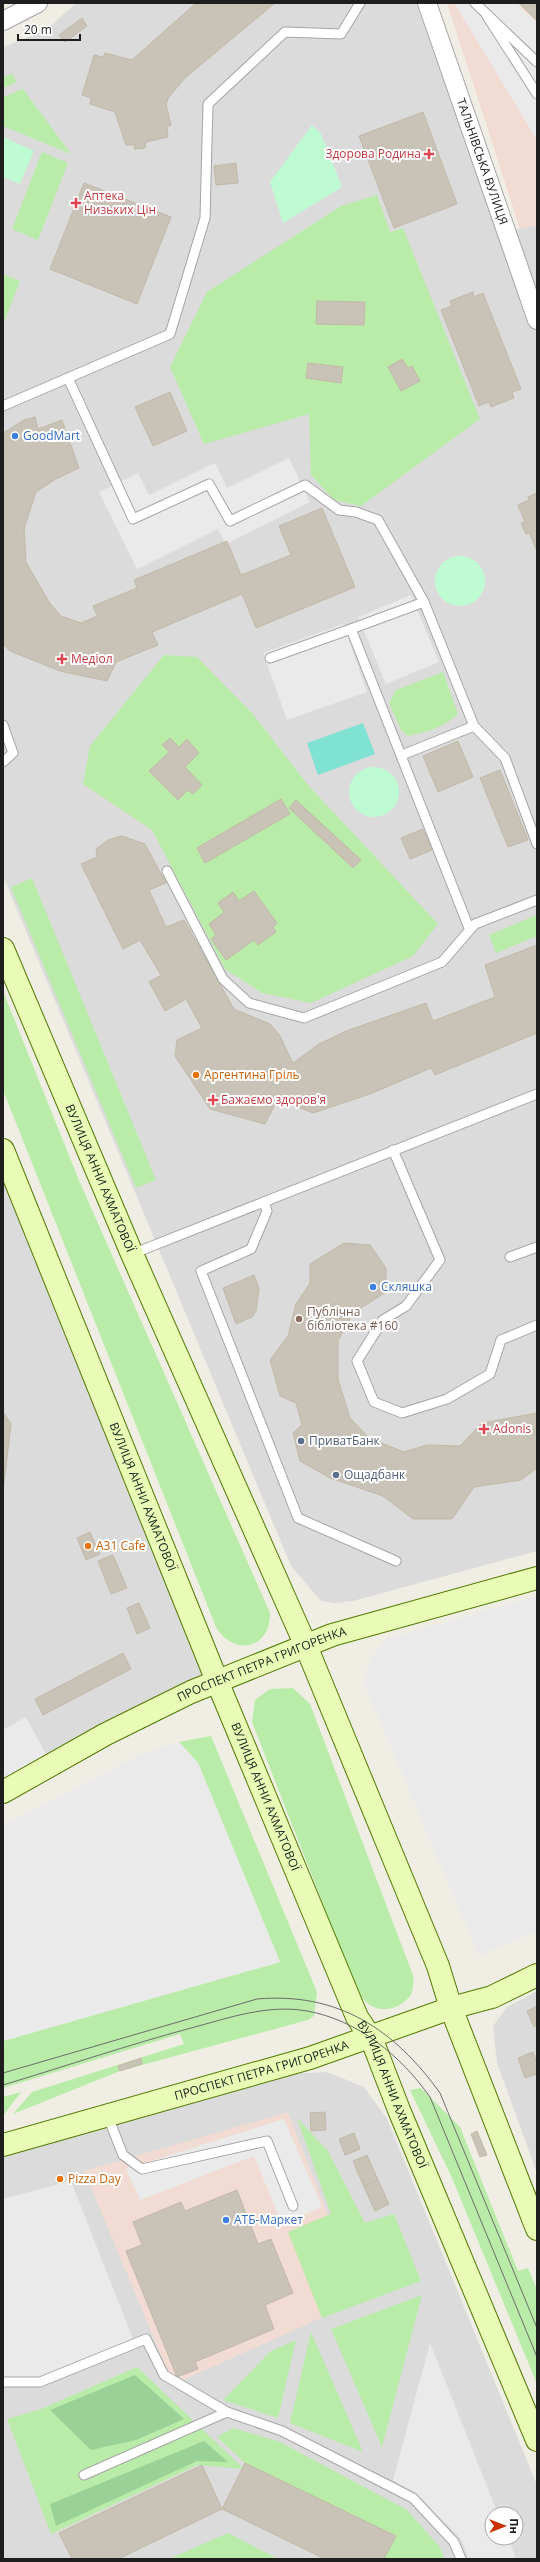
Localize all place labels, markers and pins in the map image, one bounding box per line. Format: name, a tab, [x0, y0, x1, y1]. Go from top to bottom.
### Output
place label: Здорова Родина	[325, 145, 421, 162]
marker: Здорова Родина	[424, 149, 434, 159]
place label: Аптека Низьких Цін	[84, 187, 156, 218]
marker: Аптека Низьких Цін	[71, 198, 81, 208]
place label: GoodMart	[23, 427, 80, 444]
marker: GoodMart	[10, 431, 20, 441]
place label: Медіол	[71, 650, 113, 667]
marker: Медіол	[56, 653, 68, 665]
place label: Аргентина Гріль	[204, 1066, 300, 1083]
marker: Аргентина Гріль	[191, 1070, 201, 1080]
place label: Бажаємо здоров'я	[221, 1091, 326, 1108]
marker: Бажаємо здоров'я	[208, 1095, 218, 1105]
place label: Скляшка	[381, 1278, 432, 1295]
marker: Скляшка	[368, 1282, 378, 1292]
place label: Публічна бібліотека #160	[307, 1303, 398, 1334]
marker: Публічна бібліотека #160	[294, 1314, 304, 1324]
place label: Adonis	[493, 1420, 532, 1437]
marker: Adonis	[478, 1423, 490, 1435]
place label: ПриватБанк	[309, 1432, 381, 1449]
marker: ПриватБанк	[296, 1436, 306, 1446]
place label: Ощадбанк	[344, 1466, 406, 1483]
marker: Ощадбанк	[331, 1470, 341, 1480]
place label: A31 Cafe	[96, 1537, 146, 1554]
marker: A31 Cafe	[83, 1541, 93, 1551]
place label: Pizza Day	[68, 2170, 122, 2187]
marker: Pizza Day	[55, 2174, 65, 2184]
place label: АТБ-Маркет	[234, 2211, 303, 2228]
marker: АТБ-Маркет	[221, 2215, 231, 2225]

